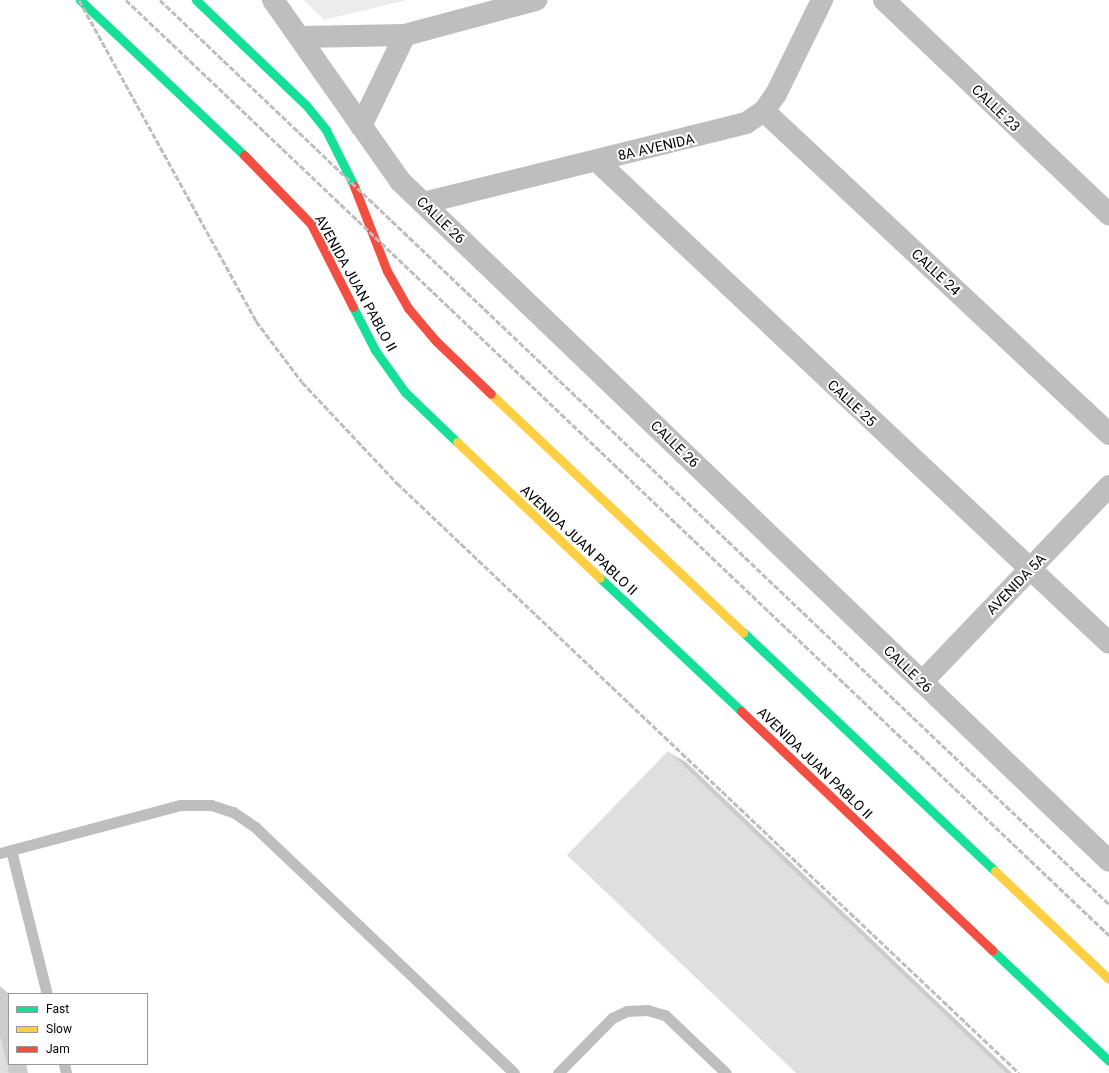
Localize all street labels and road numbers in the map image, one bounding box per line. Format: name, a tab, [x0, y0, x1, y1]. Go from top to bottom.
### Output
street label: CALLE 23	[968, 81, 1024, 135]
street label: 8A AVENIDA	[616, 130, 696, 164]
street label: CALLE 26	[413, 193, 469, 247]
street label: AVENIDA JUAN PABLO II	[311, 212, 401, 354]
street label: CALLE 24	[908, 245, 964, 299]
street label: CALLE 25	[824, 376, 880, 430]
street label: CALLE 26	[647, 417, 703, 471]
street label: AVENIDA JUAN PABLO II	[517, 481, 641, 599]
street label: AVENIDA 5A	[983, 550, 1049, 618]
street label: CALLE 26	[880, 642, 936, 696]
street label: AVENIDA JUAN PABLO II	[754, 704, 876, 822]

